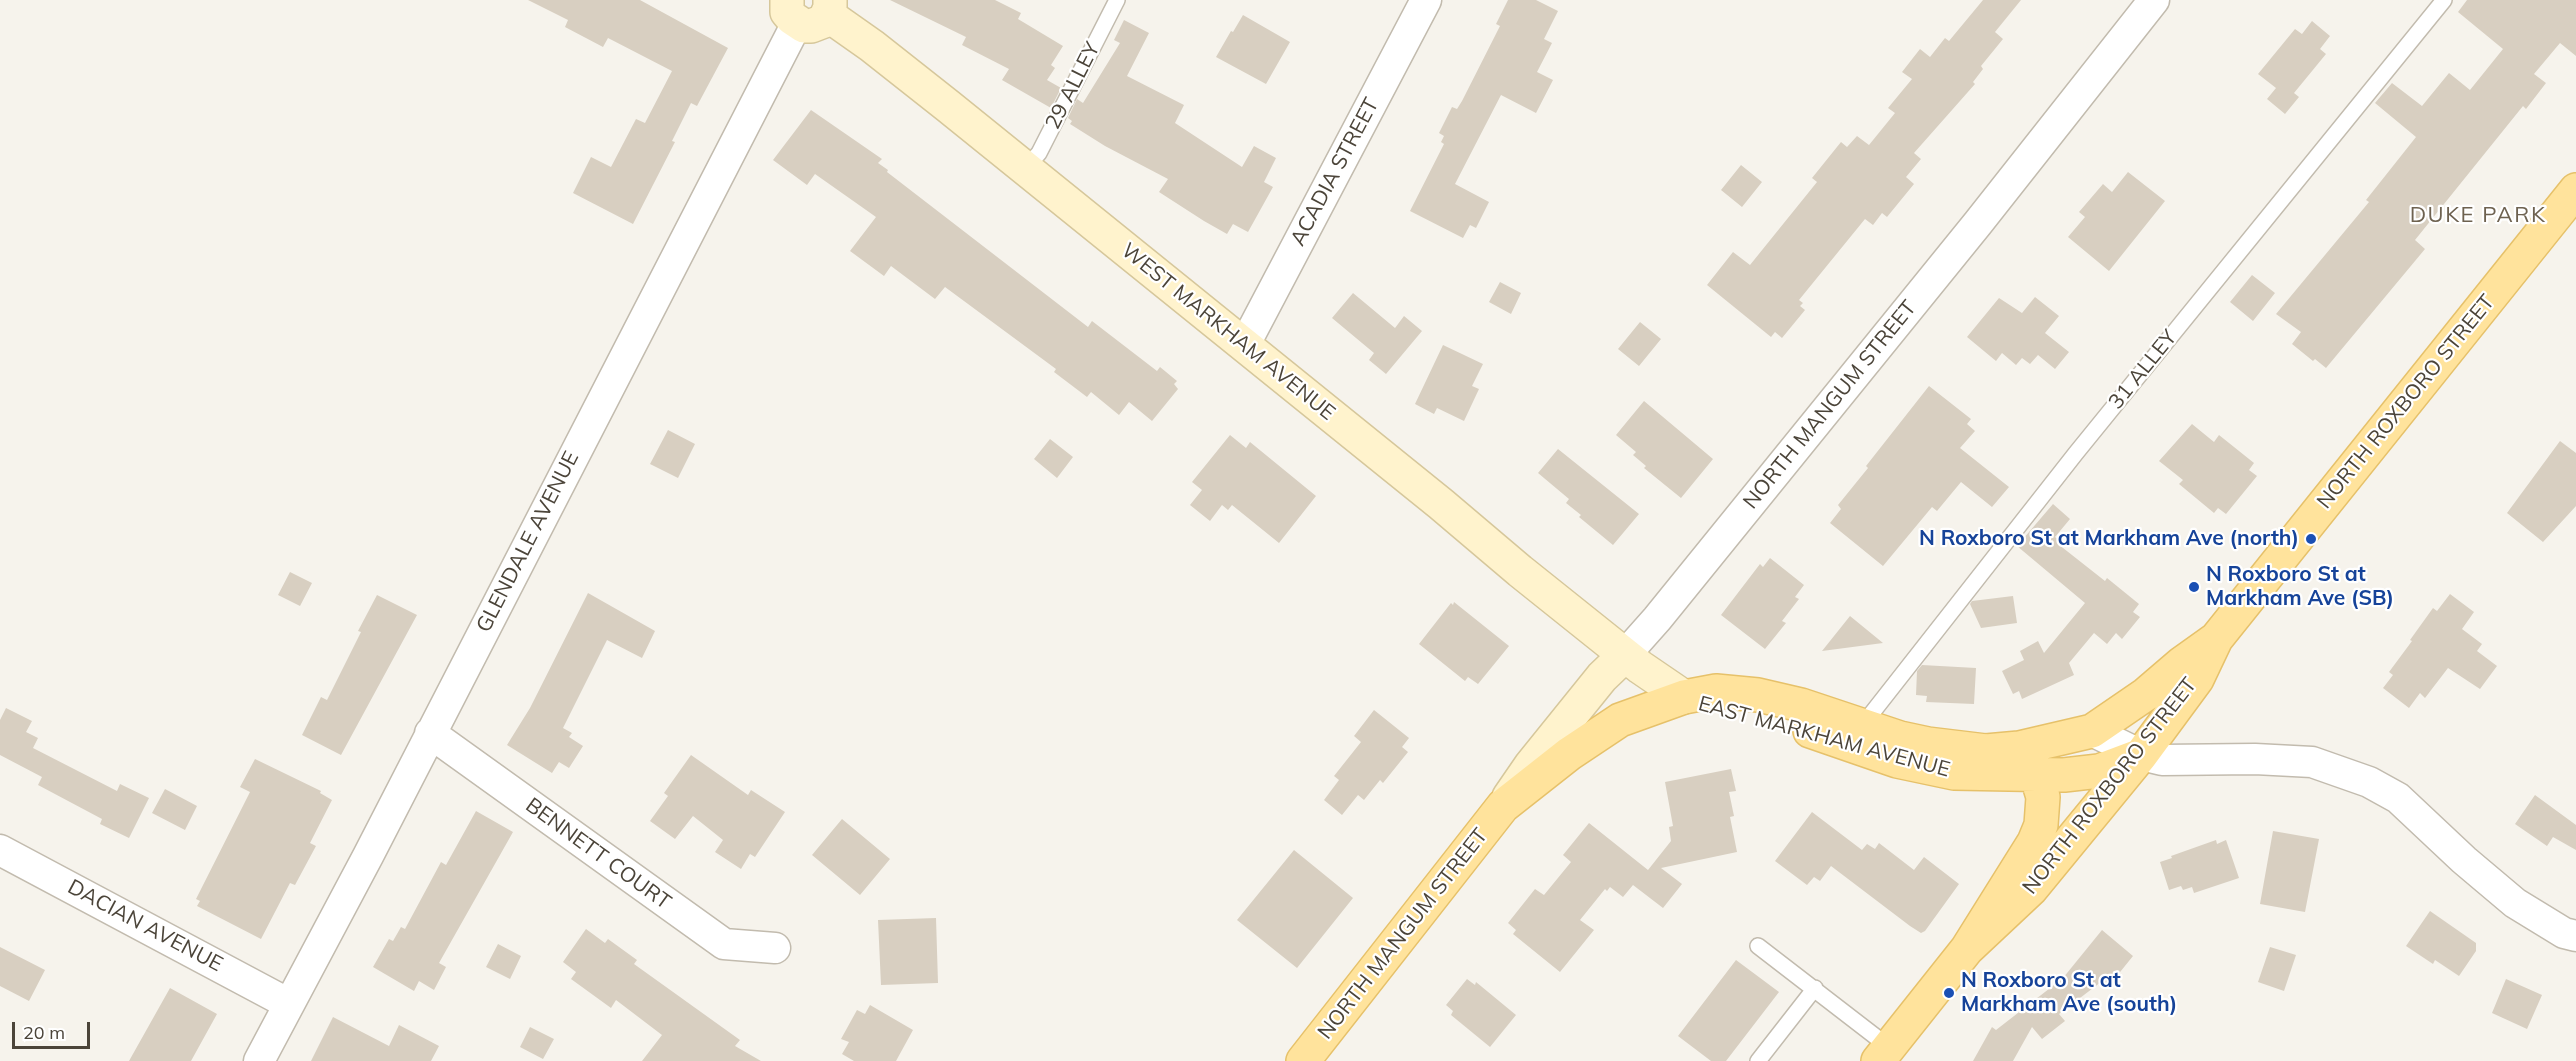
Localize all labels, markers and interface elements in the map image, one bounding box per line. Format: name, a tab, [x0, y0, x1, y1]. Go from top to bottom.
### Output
street label: 29 ALLEY	[1040, 38, 1106, 134]
street label: ACADIA STREET	[1285, 94, 1385, 250]
district label: DUKE PARK	[2410, 202, 2546, 228]
street label: WEST MARKHAM AVENUE	[1116, 238, 1340, 426]
street label: NORTH ROXBORO STREET	[2312, 290, 2500, 514]
street label: NORTH MANGUM STREET	[1738, 296, 1922, 514]
street label: 31 ALLEY	[2104, 326, 2182, 414]
street label: GLENDALE AVENUE	[471, 447, 585, 637]
place label: N Roxboro St at Markham Ave (north)	[1919, 526, 2299, 552]
marker: N Roxboro St at Markham Ave (north)	[2304, 532, 2318, 546]
place label: N Roxboro St at Markham Ave (SB)	[2206, 562, 2394, 612]
marker: N Roxboro St at Markham Ave (SB)	[2187, 580, 2201, 594]
street label: NORTH ROXBORO STREET	[2018, 673, 2202, 899]
street label: EAST MARKHAM AVENUE	[1696, 691, 1952, 783]
street label: BENNETT COURT	[520, 793, 676, 915]
street label: NORTH MANGUM STREET	[1313, 824, 1493, 1044]
street label: DACIAN AVENUE	[63, 875, 227, 977]
place label: N Roxboro St at Markham Ave (south)	[1961, 968, 2177, 1018]
marker: N Roxboro St at Markham Ave (south)	[1942, 986, 1956, 1000]
scale bar	[15, 1010, 93, 1048]
text: 20 m	[23, 1021, 65, 1044]

